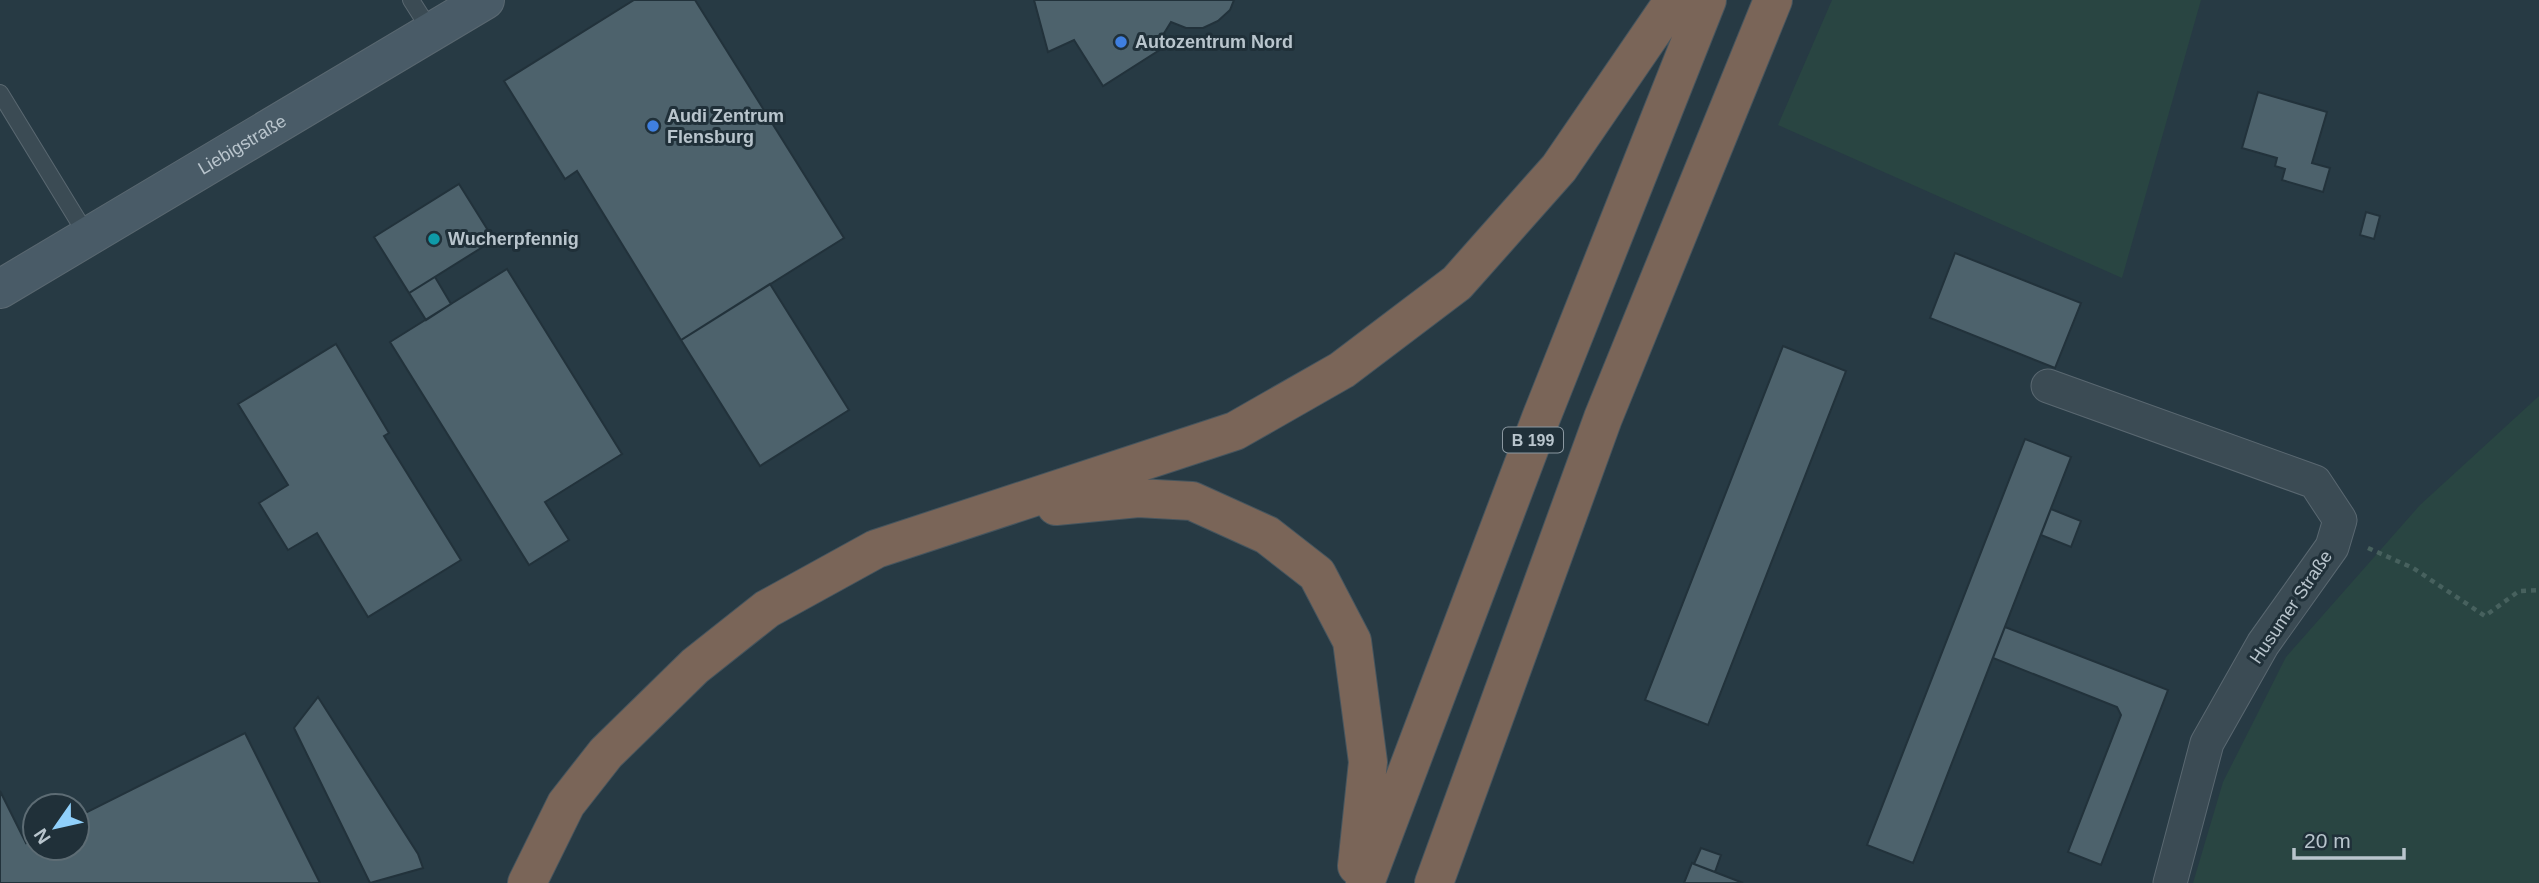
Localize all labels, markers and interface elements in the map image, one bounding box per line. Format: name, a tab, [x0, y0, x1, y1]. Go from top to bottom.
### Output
place label: Autozentrum Nord	[1135, 32, 1293, 52]
marker: Autozentrum Nord	[1113, 34, 1129, 50]
place label: Audi Zentrum Flensburg	[667, 106, 784, 147]
street label: Liebigstraße	[195, 111, 290, 179]
marker: Audi Zentrum Flensburg	[645, 118, 661, 134]
place label: Wucherpfennig	[448, 229, 579, 249]
marker: Wucherpfennig	[426, 231, 442, 247]
road number: B 199	[1503, 428, 1563, 452]
street label: Husumer Straße	[2246, 547, 2336, 667]
north arrow	[21, 792, 91, 862]
scale bar	[2294, 816, 2404, 860]
text: N	[30, 825, 55, 848]
text: 20 m	[2304, 829, 2351, 852]

